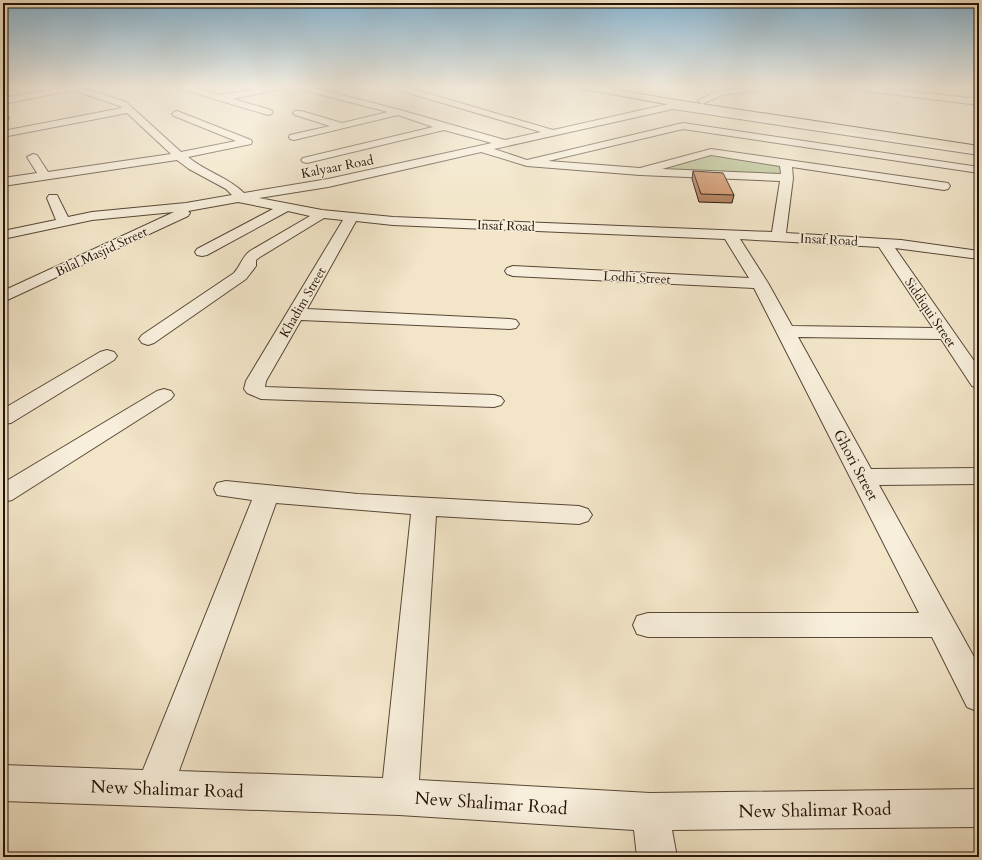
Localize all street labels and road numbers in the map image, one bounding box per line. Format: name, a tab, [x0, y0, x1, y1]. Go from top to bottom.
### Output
street label: Kalyaar Road	[299, 151, 375, 183]
street label: Insaf Road	[477, 216, 535, 236]
street label: Bilal Masjid Street	[53, 223, 150, 281]
street label: Insaf Road	[800, 229, 858, 251]
street label: Khadim Street	[275, 264, 330, 341]
street label: Lodhi Street	[603, 267, 671, 289]
street label: Siddiqui Street	[900, 274, 960, 351]
street label: Ghori Street	[829, 426, 883, 504]
street label: New Shalimar Road	[90, 774, 244, 805]
street label: New Shalimar Road	[414, 786, 569, 821]
street label: New Shalimar Road	[738, 797, 892, 824]

